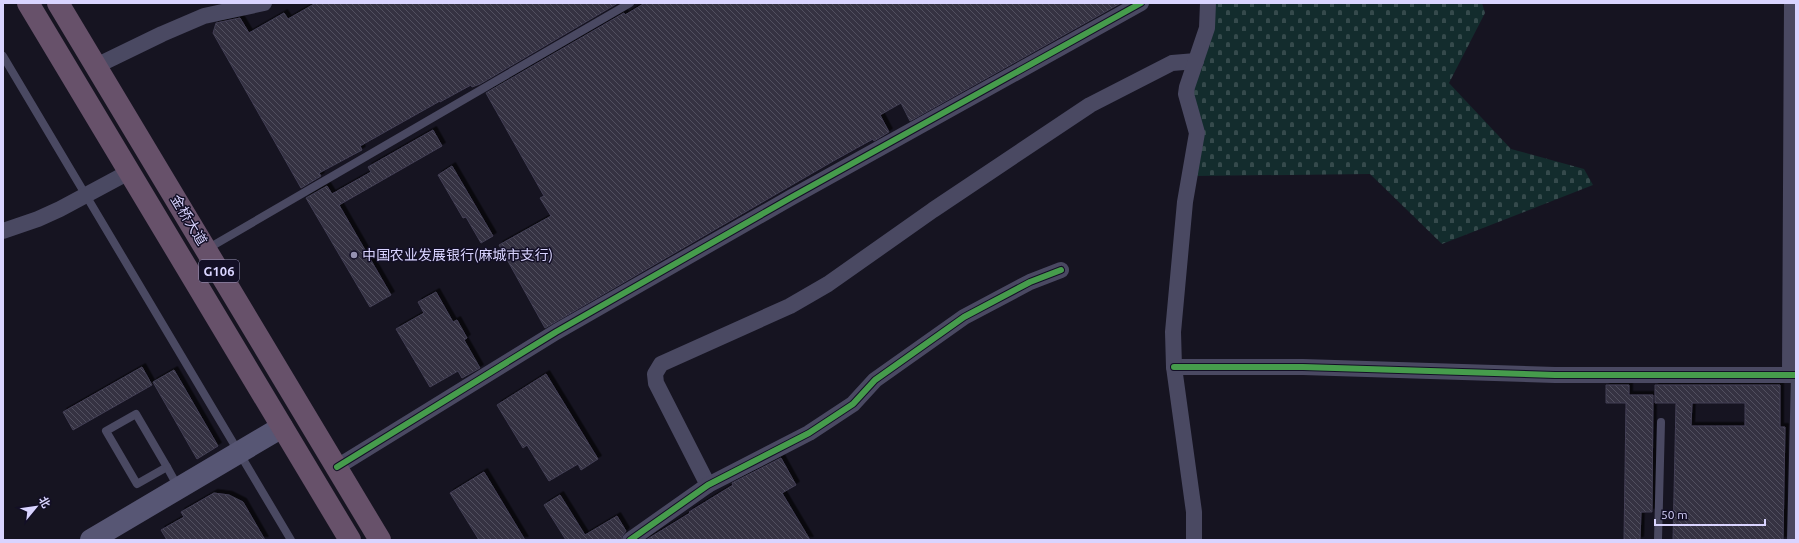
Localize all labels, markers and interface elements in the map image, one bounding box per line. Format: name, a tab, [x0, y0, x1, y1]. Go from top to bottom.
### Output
street label: 金桥大道	[168, 192, 210, 248]
place label: 中国农业发展银行(麻城市支行)	[362, 247, 553, 263]
marker: 中国农业发展银行(麻城市支行)	[349, 250, 359, 260]
road number: G106	[199, 260, 239, 282]
north arrow	[16, 487, 56, 527]
text: 北	[37, 494, 53, 510]
scale bar	[1655, 501, 1765, 527]
text: 50 m	[1661, 508, 1688, 521]

